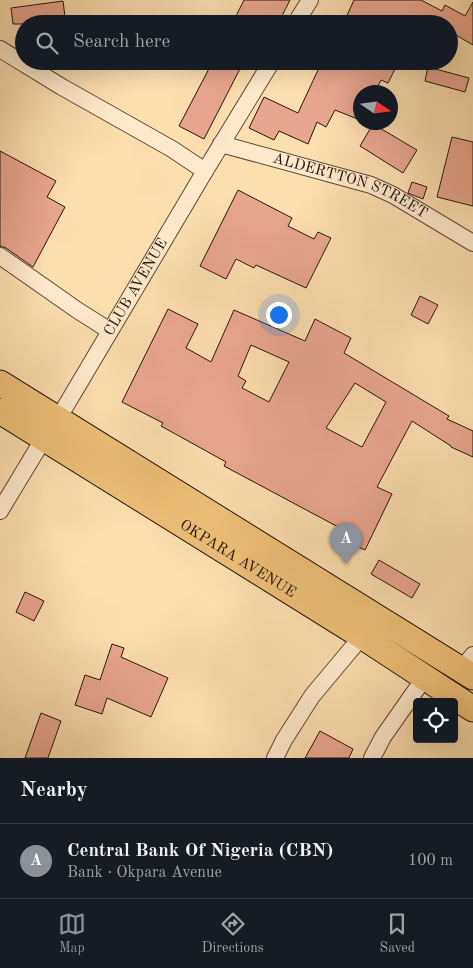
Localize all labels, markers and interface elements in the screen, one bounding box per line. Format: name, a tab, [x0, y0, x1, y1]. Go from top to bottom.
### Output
search box	[15, 15, 458, 70]
icon: search	[33, 29, 61, 57]
text: Search here	[73, 33, 170, 52]
north arrow	[353, 85, 398, 130]
street label: ALDERTTON STREET	[271, 151, 430, 221]
street label: CLUB AVENUE	[102, 236, 171, 338]
your location	[266, 302, 292, 328]
street label: OKPARA AVENUE	[177, 517, 298, 601]
pin: A	[330, 523, 362, 564]
map controls	[413, 698, 458, 743]
button: locate	[413, 698, 458, 743]
text: Nearby	[20, 780, 88, 801]
text: Central Bank Of Nigeria (CBN)	[67, 842, 333, 861]
text: A	[30, 853, 42, 869]
text: 100 m	[408, 853, 453, 869]
text: Bank · Okpara Avenue	[67, 865, 222, 881]
tab: Map	[58, 910, 86, 957]
tab: Directions	[202, 910, 264, 957]
tab: Saved	[379, 910, 415, 957]

